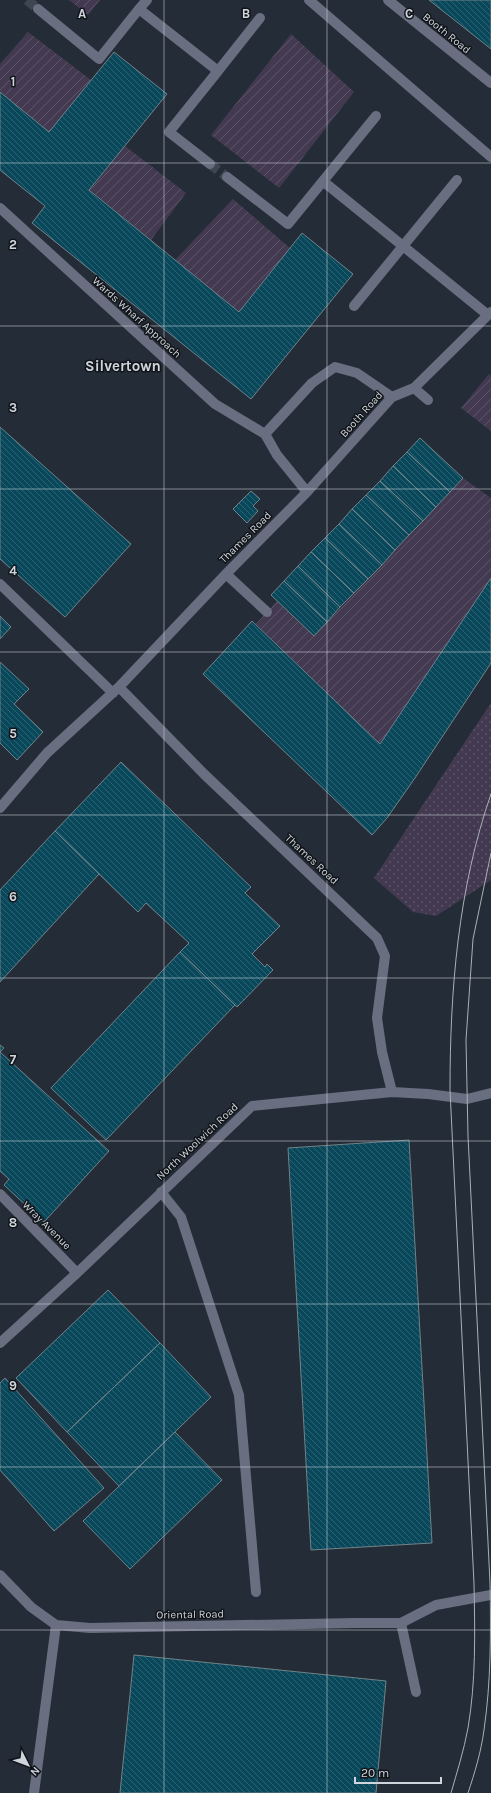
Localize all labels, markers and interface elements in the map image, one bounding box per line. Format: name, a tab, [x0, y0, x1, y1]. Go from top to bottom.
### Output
text: A	[78, 6, 86, 21]
text: B	[242, 6, 250, 21]
text: C	[405, 6, 413, 21]
street label: Booth Road	[420, 10, 473, 57]
text: 1	[11, 74, 15, 89]
text: 2	[9, 237, 17, 252]
street label: Wards Wharf Approach	[90, 274, 184, 361]
district label: Silvertown	[85, 357, 161, 375]
street label: Booth Road	[337, 389, 385, 440]
text: 3	[9, 400, 17, 415]
street label: Thames Road	[217, 509, 274, 566]
text: 4	[9, 563, 17, 578]
text: 5	[9, 726, 17, 741]
street label: Thames Road	[282, 831, 341, 887]
text: 6	[9, 889, 17, 904]
text: 7	[10, 1052, 17, 1067]
street label: North Woolwich Road	[154, 1100, 241, 1183]
street label: Wray Avenue	[20, 1198, 74, 1253]
text: 8	[9, 1215, 17, 1230]
text: 9	[9, 1378, 17, 1393]
street label: Oriental Road	[156, 1607, 224, 1622]
north arrow	[8, 1745, 48, 1785]
scale bar	[355, 1759, 441, 1785]
text: N	[28, 1764, 43, 1779]
text: 20 m	[361, 1766, 389, 1780]

